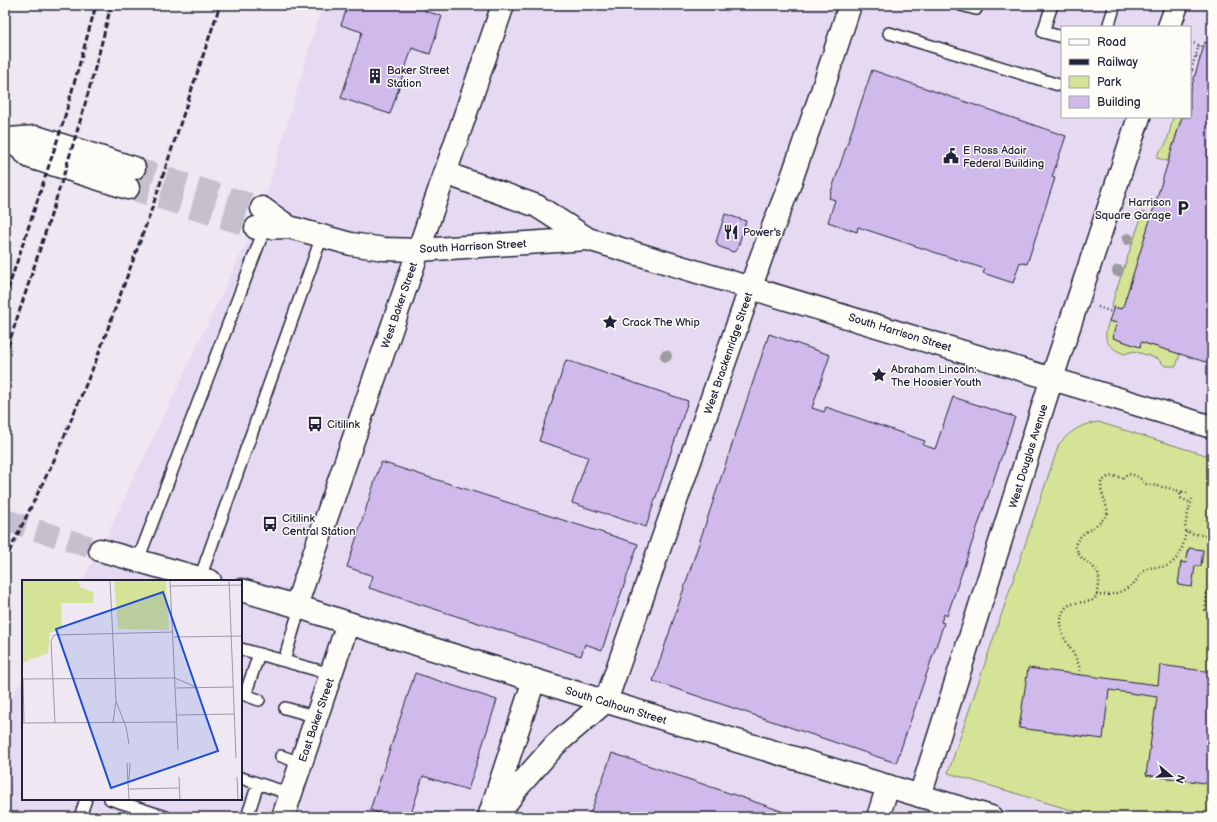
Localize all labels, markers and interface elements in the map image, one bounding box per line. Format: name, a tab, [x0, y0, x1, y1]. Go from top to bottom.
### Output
legend	[1061, 26, 1191, 118]
text: Road	[1097, 35, 1126, 50]
text: Railway	[1097, 55, 1139, 70]
place label: Baker Street Station	[387, 64, 450, 90]
building icon: Baker Street Station	[366, 67, 384, 85]
text: Park	[1097, 75, 1121, 90]
text: Building	[1097, 95, 1141, 110]
place label: E Ross Adair Federal Building	[963, 144, 1044, 170]
public building icon: E Ross Adair Federal Building	[942, 147, 960, 165]
place label: Harrison Square Garage	[1095, 196, 1171, 222]
parking icon: Harrison Square Garage	[1174, 199, 1192, 217]
restaurant icon: Power's	[722, 223, 740, 241]
place label: Power's	[743, 226, 782, 239]
street label: South Harrison Street	[419, 237, 527, 256]
street label: West Baker Street	[379, 260, 420, 350]
street label: West Brackenridge Street	[702, 290, 756, 416]
street label: South Harrison Street	[847, 311, 953, 355]
place icon: Crack The Whip	[601, 313, 619, 331]
place label: Crack The Whip	[622, 316, 700, 329]
place label: Abraham Lincoln: The Hoosier Youth	[891, 363, 981, 389]
place icon: Abraham Lincoln: The Hoosier Youth	[870, 366, 888, 384]
street label: West Douglas Avenue	[1006, 402, 1051, 510]
bus stop icon: Citilink	[306, 415, 324, 433]
place label: Citilink	[327, 418, 361, 431]
place label: Citilink Central Station	[282, 512, 355, 538]
bus stop icon: Citilink Central Station	[261, 515, 279, 533]
inset map	[22, 580, 242, 800]
street label: East Baker Street	[296, 676, 337, 764]
street label: South Calhoun Street	[564, 684, 669, 727]
north arrow	[1151, 756, 1191, 796]
text: N	[1172, 773, 1187, 785]

